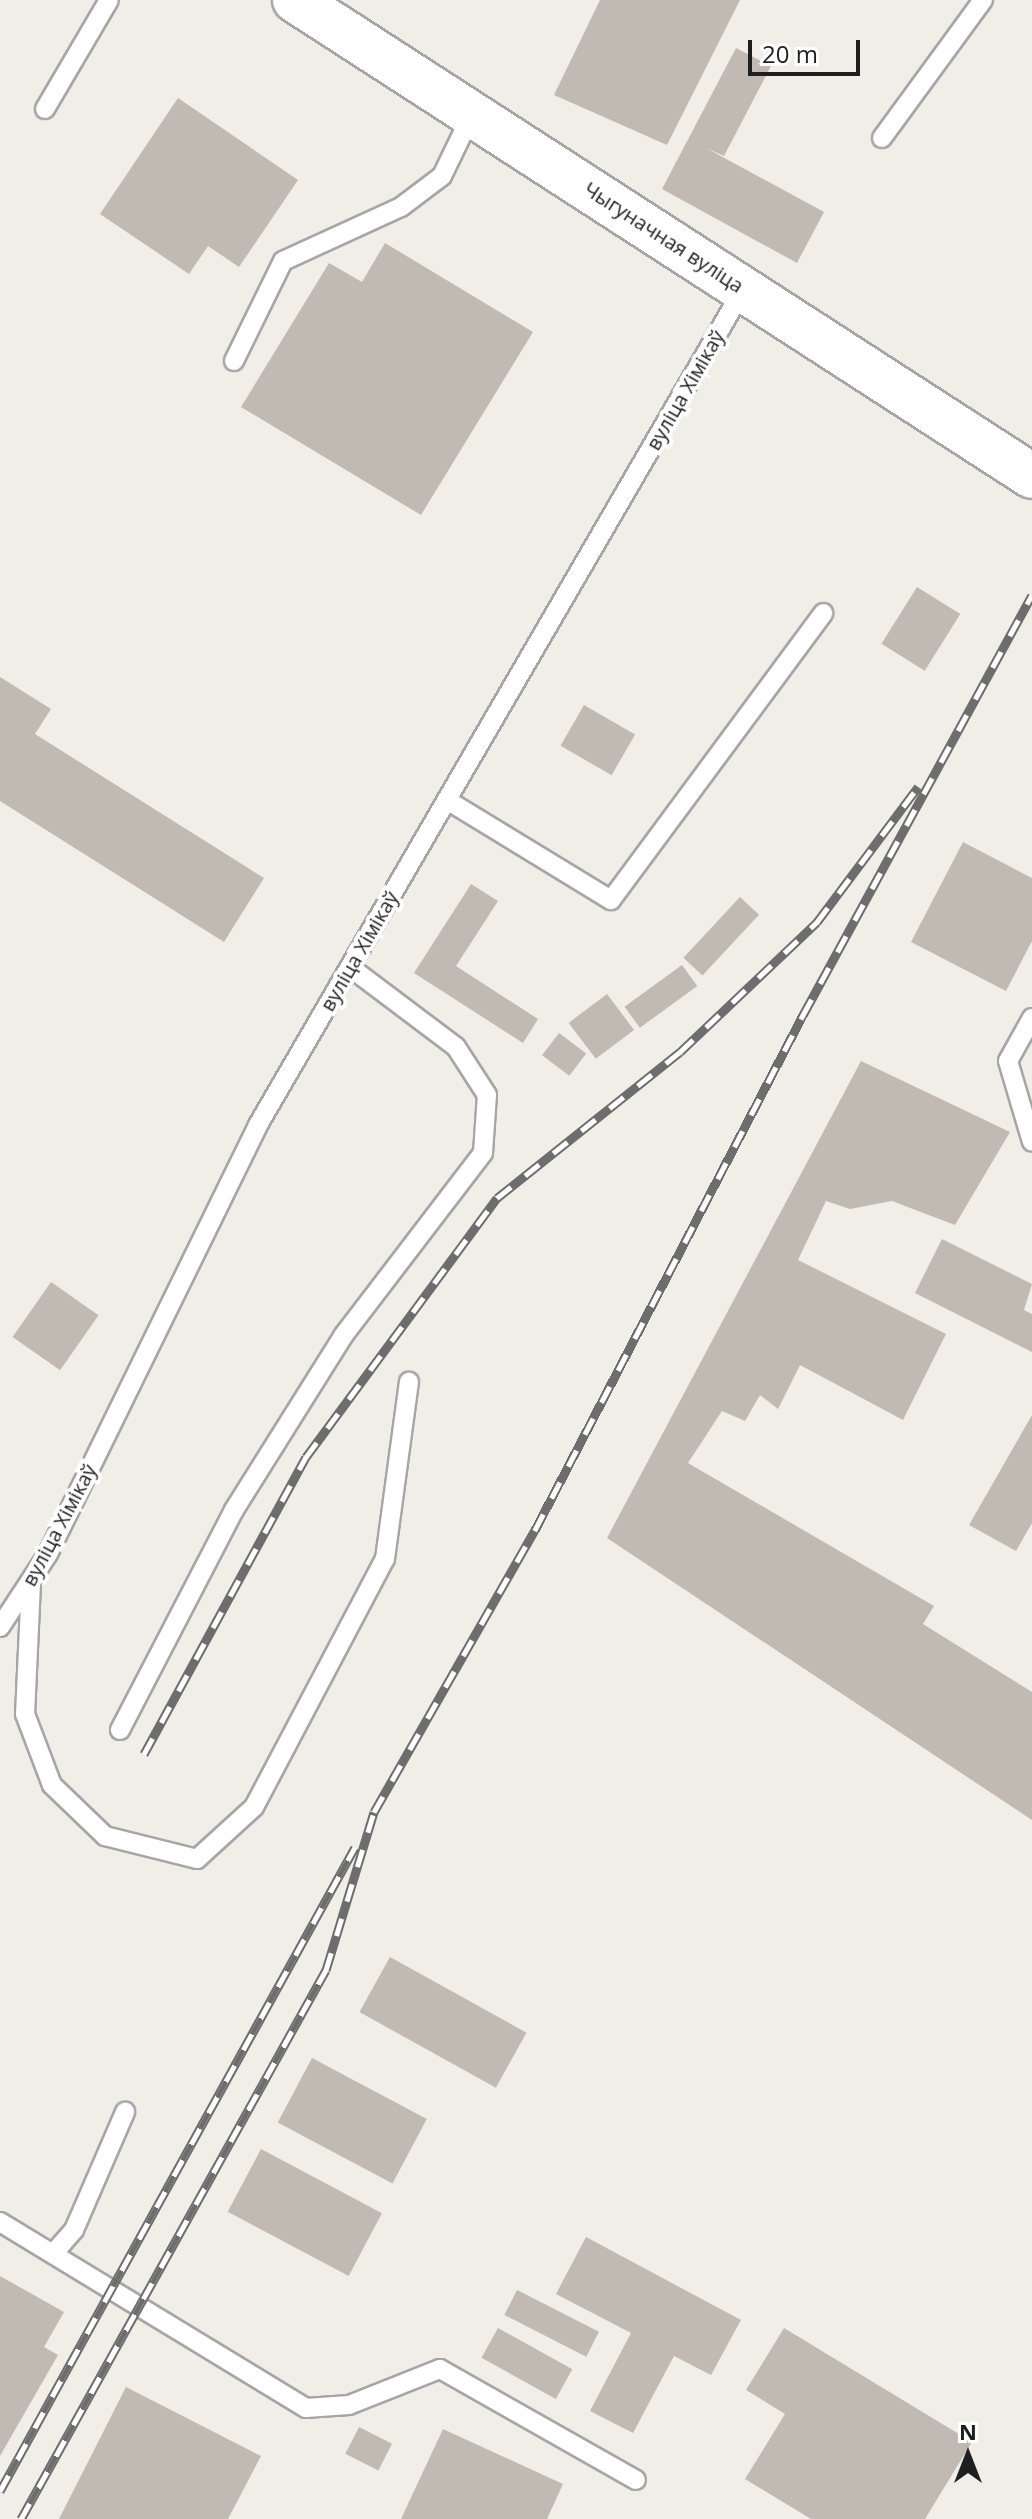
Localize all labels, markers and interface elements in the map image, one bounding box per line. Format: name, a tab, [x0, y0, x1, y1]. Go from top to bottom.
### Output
scale bar	[752, 24, 864, 74]
text: 20 m	[762, 37, 818, 70]
street label: Чыгуначная вуліца	[580, 176, 748, 298]
street label: вуліца Хімікаў	[641, 326, 729, 454]
street label: вуліца Хімікаў	[315, 887, 403, 1015]
street label: вуліца Хімікаў	[17, 1460, 101, 1590]
north arrow	[928, 2415, 1008, 2495]
text: N	[959, 2416, 977, 2446]

